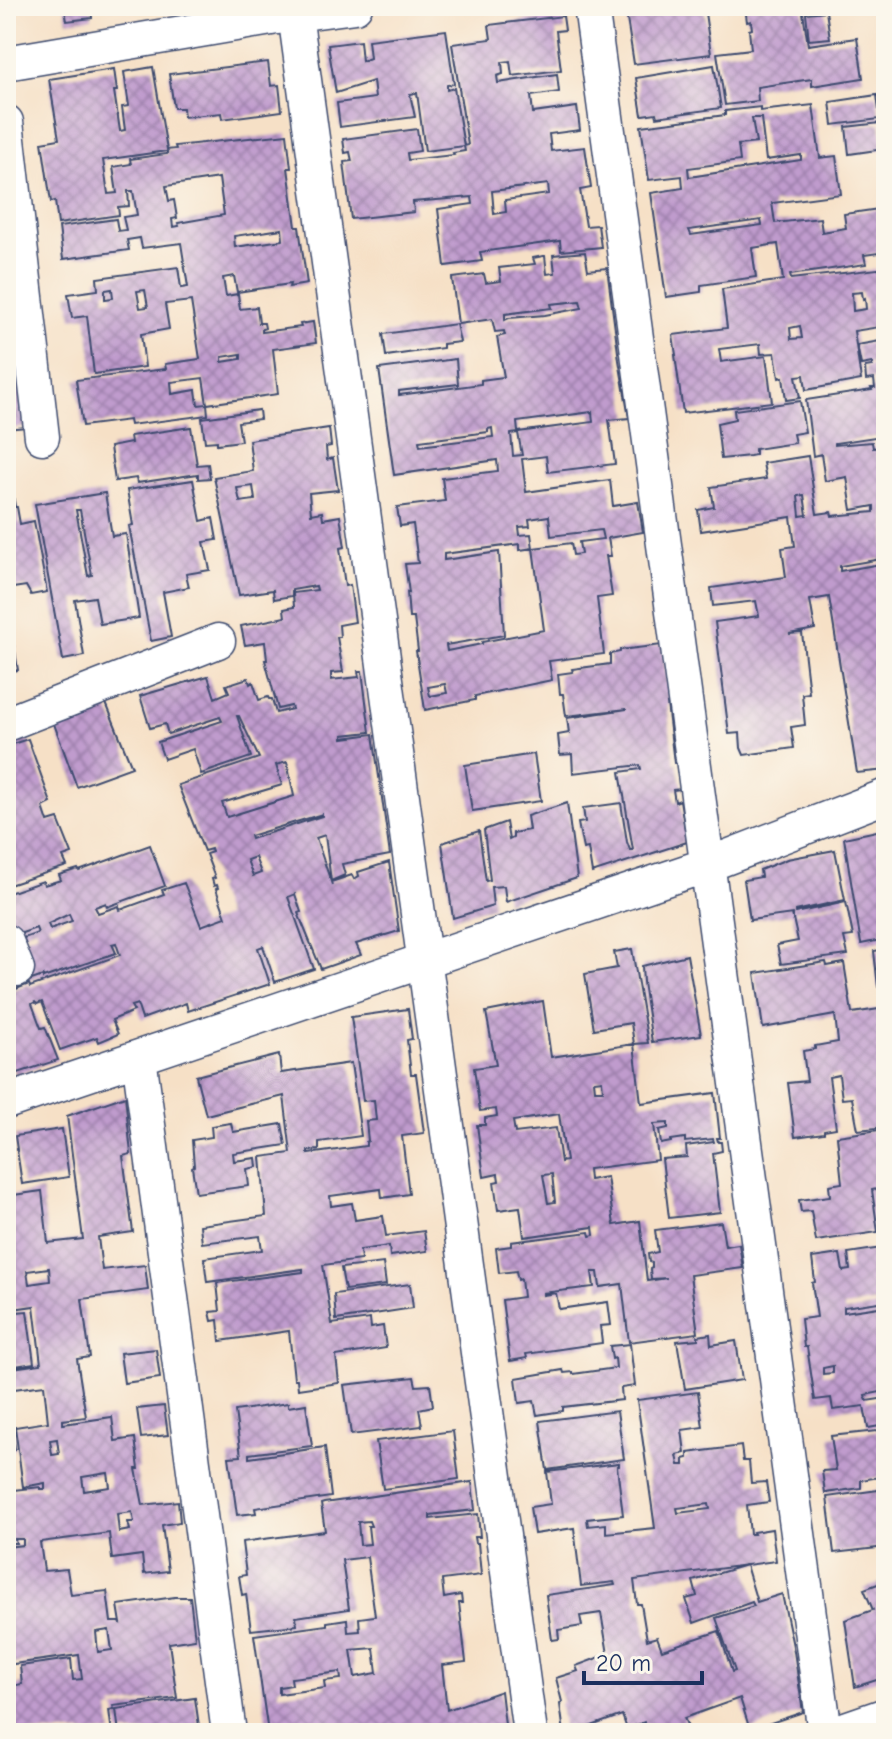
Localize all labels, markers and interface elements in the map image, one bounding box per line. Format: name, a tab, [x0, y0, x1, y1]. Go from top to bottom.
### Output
scale bar	[584, 1635, 702, 1685]
text: 20 m	[596, 1649, 651, 1677]

